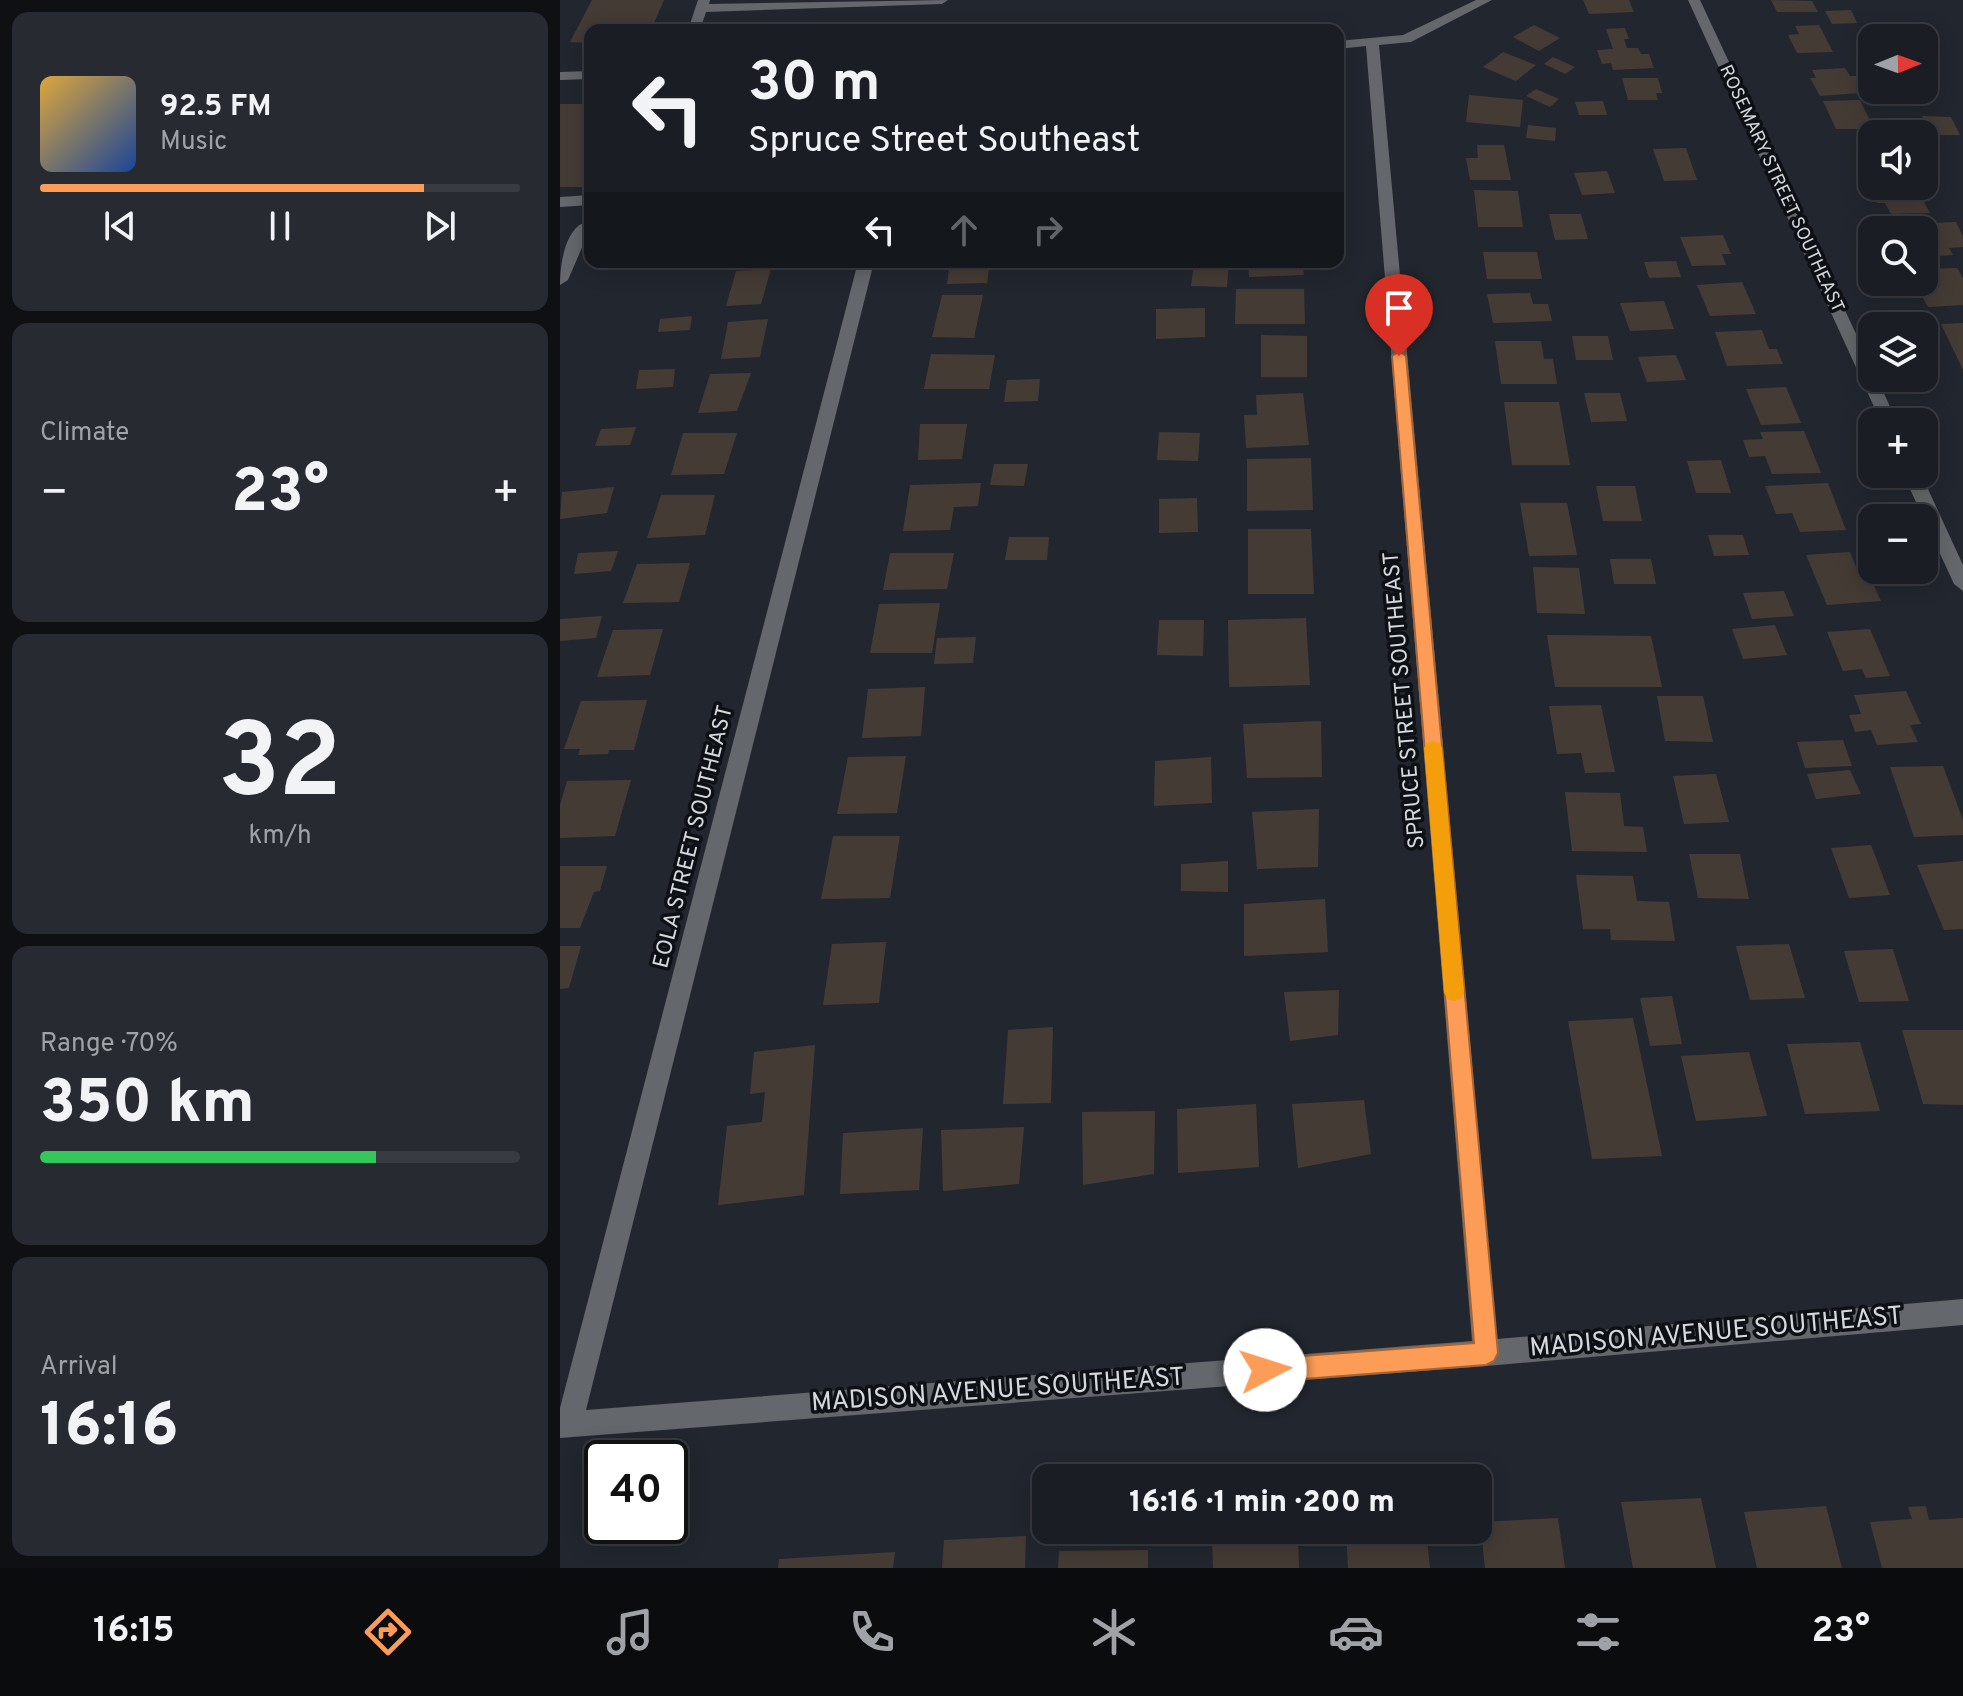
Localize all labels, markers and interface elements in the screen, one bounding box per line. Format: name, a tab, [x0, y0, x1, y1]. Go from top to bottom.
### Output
north arrow	[1858, 24, 1938, 104]
map controls	[1858, 24, 1938, 584]
text: 30 m	[748, 50, 881, 120]
icon: left	[616, 56, 720, 160]
street label: ROSEMARY STREET SOUTHEAST	[1713, 62, 1849, 316]
text: 92.5 FM	[160, 89, 271, 126]
text: Spruce Street Southeast	[748, 119, 1140, 165]
button: sound	[1858, 120, 1938, 200]
text: Music	[160, 126, 227, 159]
icon: previous	[98, 204, 142, 248]
icon: pause	[258, 204, 302, 248]
icon: next	[418, 204, 462, 248]
icon: left	[858, 208, 902, 252]
icon: ahead	[942, 208, 986, 252]
icon: right	[1026, 208, 1070, 252]
button: search	[1858, 216, 1938, 296]
pin	[1365, 274, 1433, 356]
icon: arrive	[1377, 286, 1421, 330]
button: layers	[1858, 312, 1938, 392]
button: +	[1858, 408, 1938, 488]
text: Climate	[40, 417, 129, 450]
text: 23°	[231, 457, 329, 533]
text: −	[40, 467, 68, 523]
text: +	[492, 467, 520, 523]
button: −	[1858, 504, 1938, 584]
street label: SPRUCE STREET SOUTHEAST	[1379, 550, 1431, 850]
text: 32	[218, 702, 342, 834]
street label: EOLA STREET SOUTHEAST	[648, 703, 740, 971]
text: km/h	[248, 820, 312, 853]
text: Range · 70%	[40, 1028, 178, 1061]
text: 350 km	[40, 1068, 255, 1144]
street label: MADISON AVENUE SOUTHEAST	[1528, 1300, 1904, 1366]
position arrow	[1223, 1328, 1307, 1412]
text: Arrival	[40, 1351, 118, 1384]
street label: MADISON AVENUE SOUTHEAST	[810, 1361, 1186, 1421]
text: 16:16	[40, 1391, 178, 1467]
speed limit sign: 40	[584, 1440, 688, 1544]
text: 16:16 · 1 min · 200 m	[1129, 1485, 1395, 1522]
icon: directions	[360, 1604, 416, 1660]
icon: music	[602, 1604, 658, 1660]
icon: phone	[844, 1604, 900, 1660]
icon: climate	[1086, 1604, 1142, 1660]
icon: car	[1328, 1604, 1384, 1660]
icon: filters	[1570, 1604, 1626, 1660]
text: 16:15	[93, 1609, 175, 1655]
text: 23°	[1812, 1609, 1870, 1655]

